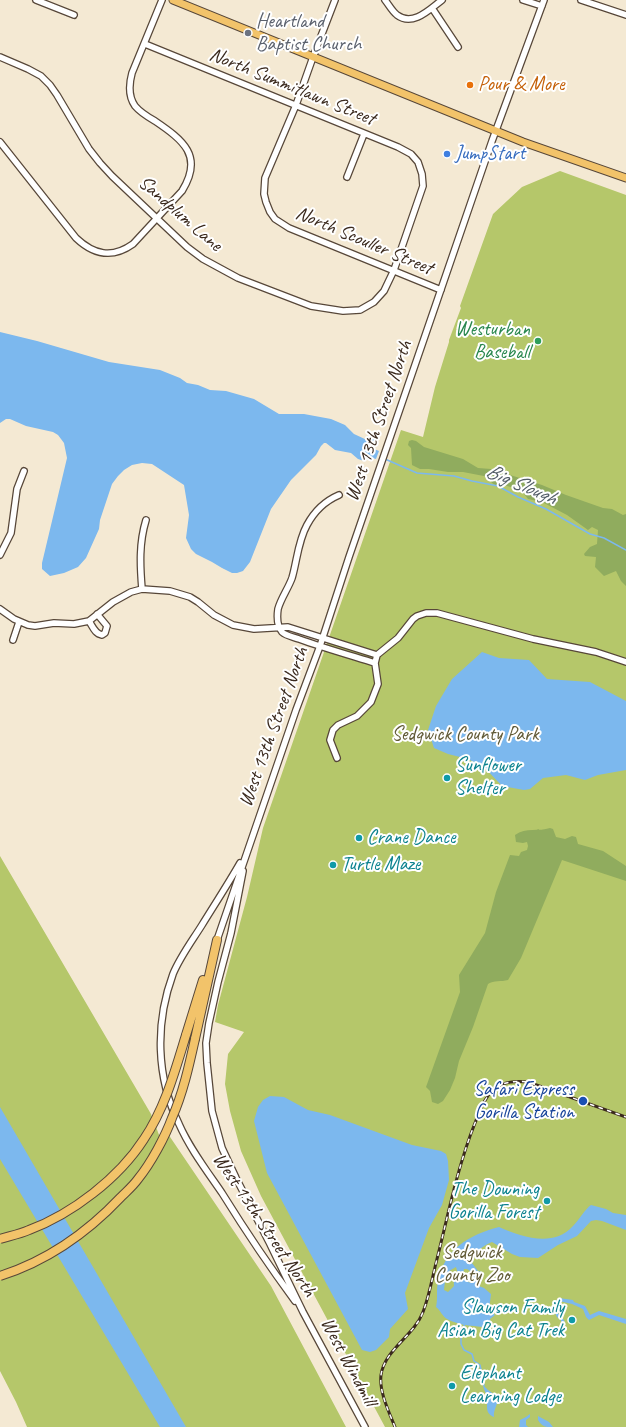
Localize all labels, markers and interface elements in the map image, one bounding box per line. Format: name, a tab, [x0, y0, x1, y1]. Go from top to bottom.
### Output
place label: Heartland Baptist Church	[256, 10, 361, 57]
marker: Heartland Baptist Church	[243, 28, 253, 38]
street label: North Summitlawn Street	[206, 43, 378, 131]
place label: Pour & More	[478, 73, 564, 97]
marker: Pour & More	[465, 80, 475, 90]
place label: JumpStart	[455, 142, 525, 166]
marker: JumpStart	[442, 149, 452, 159]
street label: Sandplum Lane	[133, 171, 227, 257]
street label: North Scouller Street	[292, 201, 436, 281]
place label: Westurban Baseball	[455, 318, 530, 365]
marker: Westurban Baseball	[533, 336, 543, 346]
street label: West 13th Street North	[340, 338, 418, 504]
water label: Big Slough	[482, 459, 560, 511]
street label: West 13th Street North	[234, 644, 314, 810]
park label: Sedgwick County Park	[392, 723, 538, 747]
place label: Sunflower Shelter	[455, 754, 521, 801]
marker: Sunflower Shelter	[442, 773, 452, 783]
place label: Crane Dance	[367, 826, 455, 850]
marker: Crane Dance	[354, 833, 364, 843]
place label: Turtle Maze	[341, 853, 420, 877]
marker: Turtle Maze	[328, 860, 338, 870]
place label: Safari Express Gorilla Station	[474, 1078, 574, 1125]
marker: Safari Express Gorilla Station	[577, 1095, 589, 1107]
street label: West 13th Street North	[207, 1149, 321, 1301]
place label: The Downing Gorilla Forest	[449, 1178, 539, 1225]
marker: The Downing Gorilla Forest	[542, 1196, 552, 1206]
park label: Sedgwick County Zoo	[434, 1241, 510, 1288]
place label: Slawson Family Asian Big Cat Trek	[437, 1296, 564, 1343]
street label: West Windmill	[315, 1314, 381, 1410]
marker: Slawson Family Asian Big Cat Trek	[567, 1315, 577, 1325]
place label: Elephant Learning Lodge	[460, 1362, 561, 1409]
marker: Elephant Learning Lodge	[447, 1381, 457, 1391]

